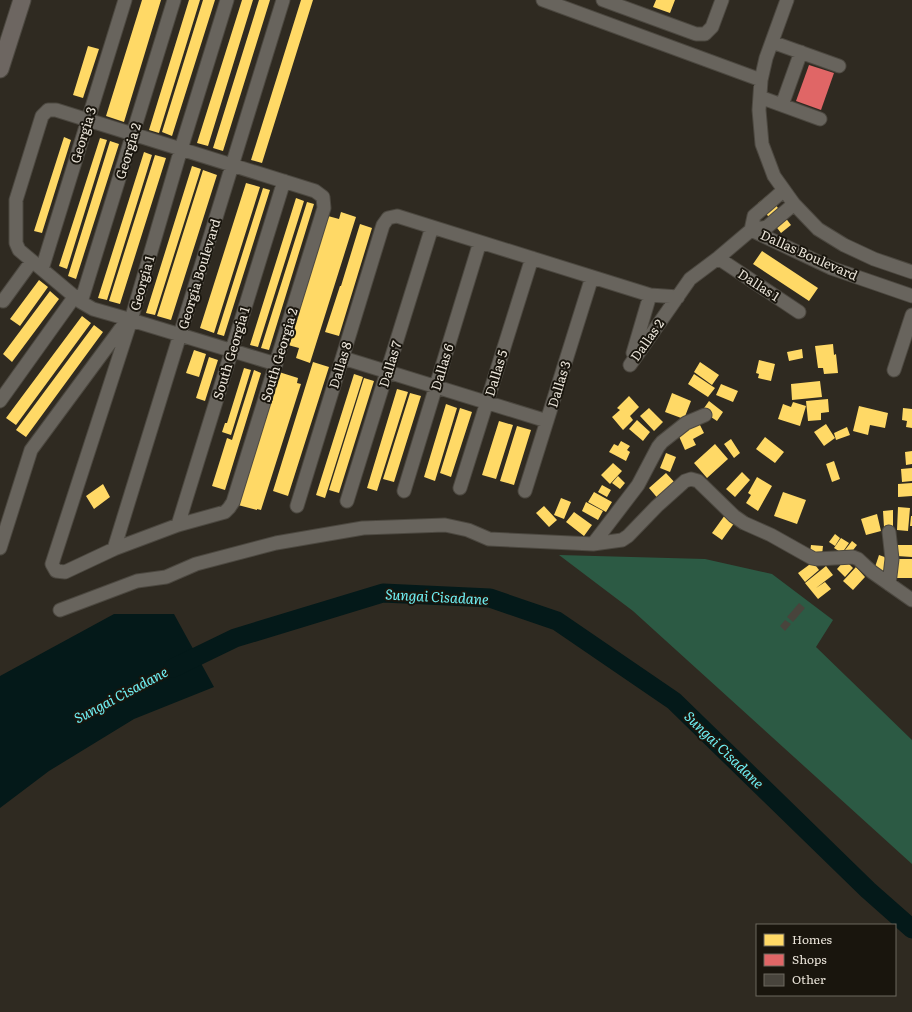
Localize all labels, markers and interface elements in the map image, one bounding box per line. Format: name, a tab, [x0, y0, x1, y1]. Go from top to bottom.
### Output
street label: Georgia 3	[65, 104, 100, 166]
street label: Georgia 2	[110, 120, 145, 181]
street label: Georgia Boulevard	[173, 216, 224, 332]
street label: Dallas Boulevard	[758, 225, 861, 284]
street label: Georgia 1	[125, 253, 158, 313]
street label: Dallas 1	[735, 264, 784, 305]
street label: South Georgia 1	[207, 304, 254, 402]
street label: South Georgia 2	[255, 305, 302, 404]
street label: Dallas 2	[625, 314, 668, 365]
street label: Dallas 7	[373, 338, 406, 389]
street label: Dallas 8	[323, 339, 356, 391]
street label: Dallas 6	[425, 341, 458, 393]
street label: Dallas 5	[479, 347, 512, 398]
street label: Dallas 3	[542, 358, 575, 410]
water label: Sungai Cisadane	[385, 583, 490, 609]
water label: Sungai Cisadane	[70, 661, 171, 727]
water label: Sungai Cisadane	[680, 706, 769, 793]
legend	[756, 924, 896, 996]
text: Homes	[792, 930, 832, 948]
text: Shops	[792, 950, 827, 968]
text: Other	[792, 970, 826, 988]

